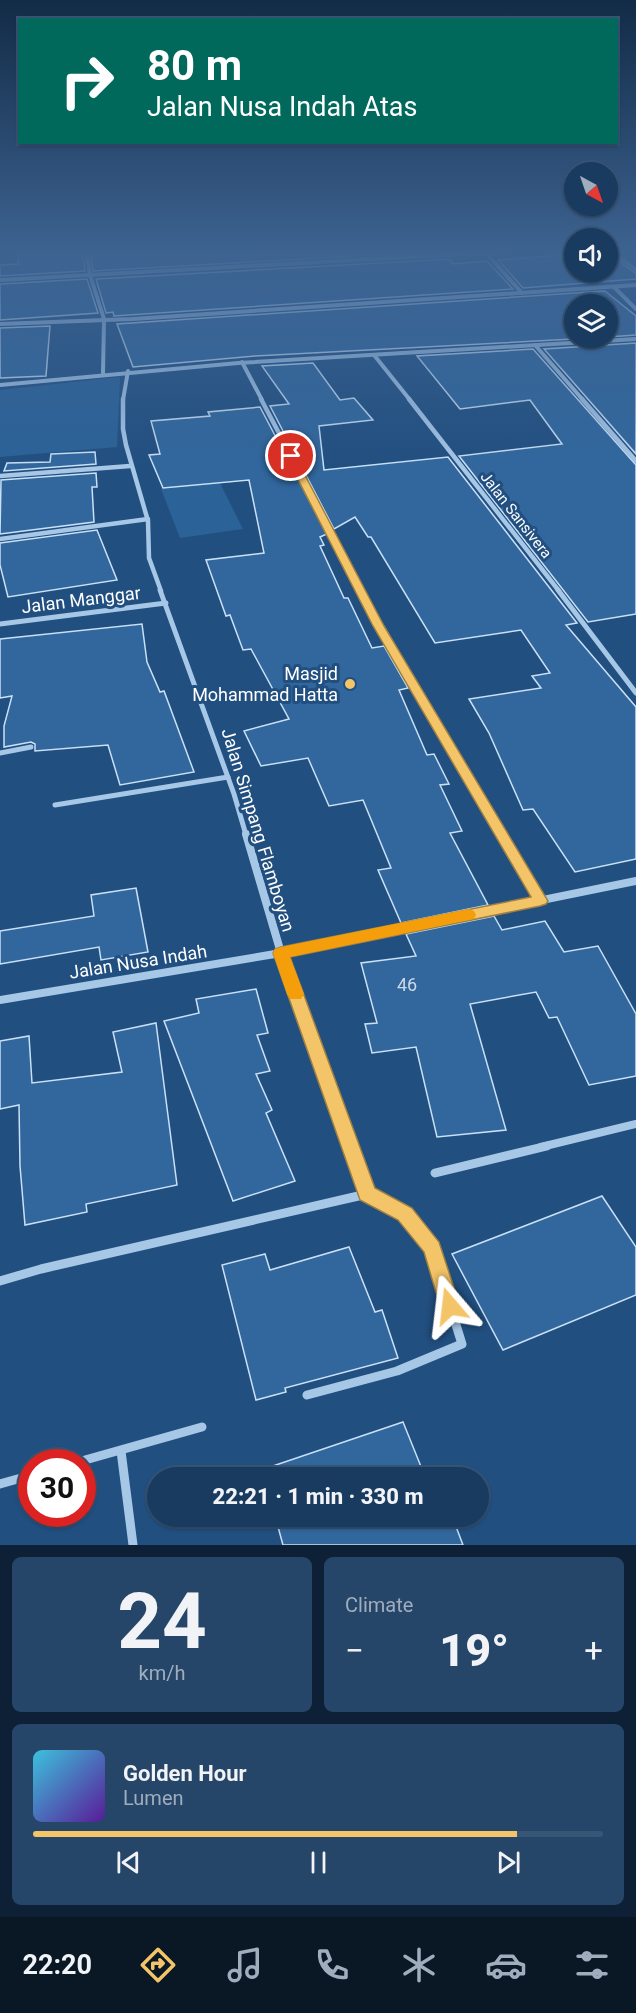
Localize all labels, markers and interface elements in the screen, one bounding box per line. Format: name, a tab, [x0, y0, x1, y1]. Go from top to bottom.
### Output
text: 80 m	[147, 41, 242, 90]
icon: right	[48, 42, 126, 120]
text: Jalan Nusa Indah Atas	[147, 91, 418, 123]
north arrow	[564, 162, 618, 216]
map controls	[564, 162, 618, 348]
button: sound	[564, 228, 618, 282]
button: layers	[564, 294, 618, 348]
pin	[265, 430, 316, 481]
icon: arrive	[274, 439, 307, 472]
street label: Jalan Sansivera	[477, 468, 555, 562]
street label: Jalan Manggar	[20, 582, 142, 617]
place label: Masjid Mohammad Hatta	[192, 663, 338, 705]
marker: Masjid Mohammad Hatta	[343, 677, 357, 691]
street label: Jalan Simpang Flamboyan	[217, 725, 299, 934]
street label: Jalan Nusa Indah	[67, 940, 208, 983]
house number: 46	[397, 974, 417, 995]
position arrow	[418, 1274, 482, 1338]
speed limit sign: 30	[18, 1449, 96, 1527]
text: 22:21 · 1 min · 330 m	[213, 1484, 423, 1509]
text: 24	[117, 1576, 207, 1667]
text: Climate	[345, 1593, 413, 1617]
text: 19°	[439, 1624, 509, 1677]
text: −	[345, 1631, 364, 1670]
text: +	[584, 1631, 603, 1670]
text: km/h	[139, 1661, 185, 1685]
text: Golden Hour	[123, 1761, 247, 1786]
text: Lumen	[123, 1786, 184, 1810]
icon: previous	[112, 1846, 145, 1879]
icon: pause	[302, 1846, 335, 1879]
icon: next	[492, 1846, 525, 1879]
icon: directions	[137, 1944, 179, 1986]
icon: music	[224, 1944, 266, 1986]
icon: phone	[311, 1944, 353, 1986]
icon: climate	[398, 1944, 440, 1986]
icon: car	[485, 1944, 527, 1986]
icon: filters	[571, 1944, 613, 1986]
text: 22:20	[22, 1949, 92, 1981]

